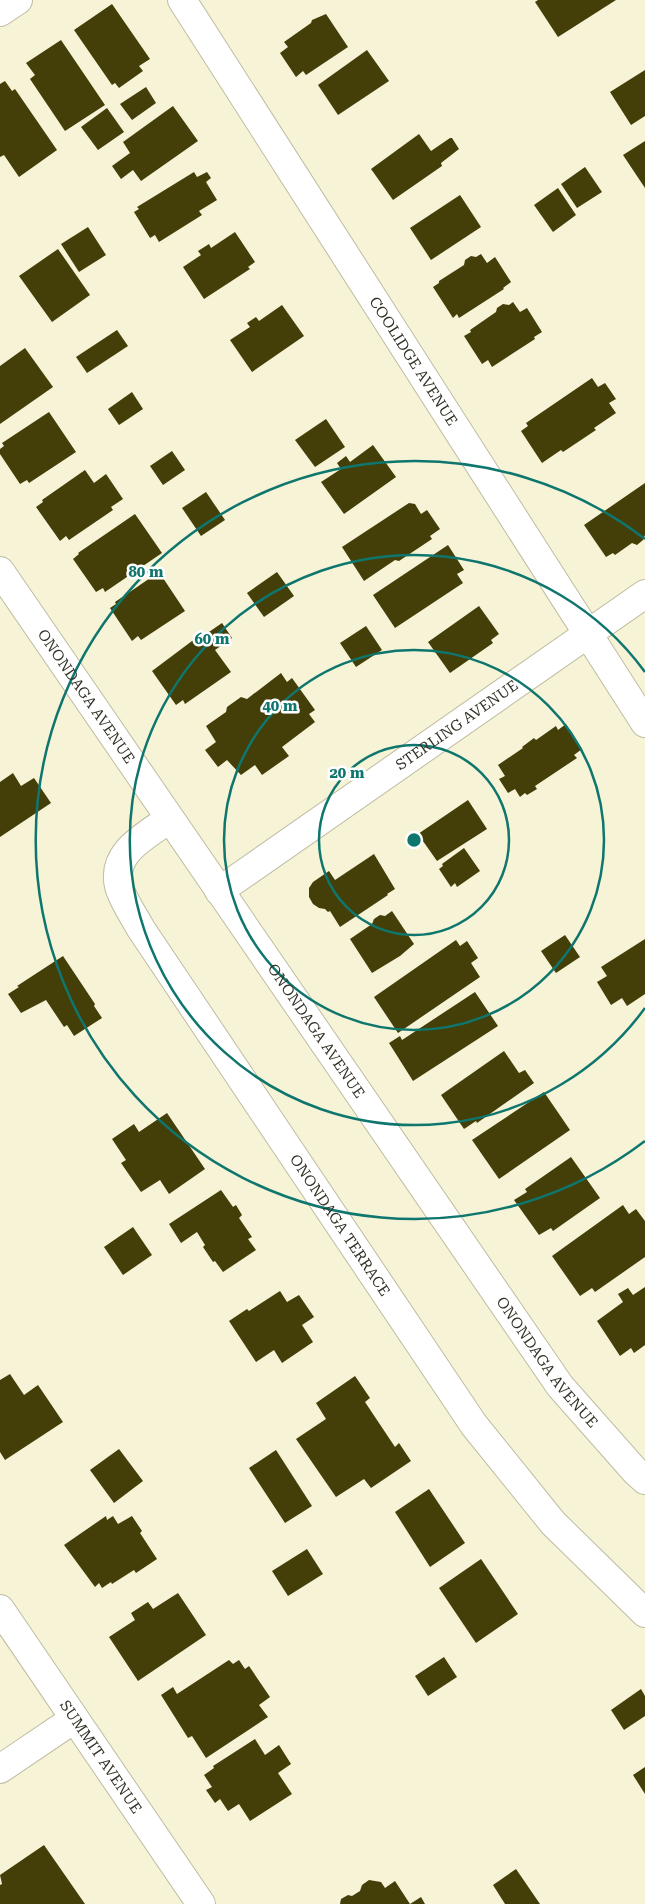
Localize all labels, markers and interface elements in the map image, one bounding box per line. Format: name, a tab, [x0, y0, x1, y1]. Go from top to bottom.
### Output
street label: COOLIDGE AVENUE	[365, 293, 461, 429]
text: 80 m	[128, 563, 164, 581]
street label: ONONDAGA AVENUE	[34, 626, 138, 767]
text: 60 m	[194, 630, 230, 648]
street label: STERLING AVENUE	[392, 676, 522, 774]
text: 40 m	[262, 697, 298, 715]
text: 20 m	[329, 764, 365, 782]
centre of rings	[405, 831, 423, 849]
street label: ONONDAGA AVENUE	[264, 960, 368, 1101]
street label: ONONDAGA TERRACE	[286, 1151, 394, 1299]
street label: ONONDAGA AVENUE	[492, 1293, 602, 1431]
street label: SUMMIT AVENUE	[56, 1697, 146, 1817]

